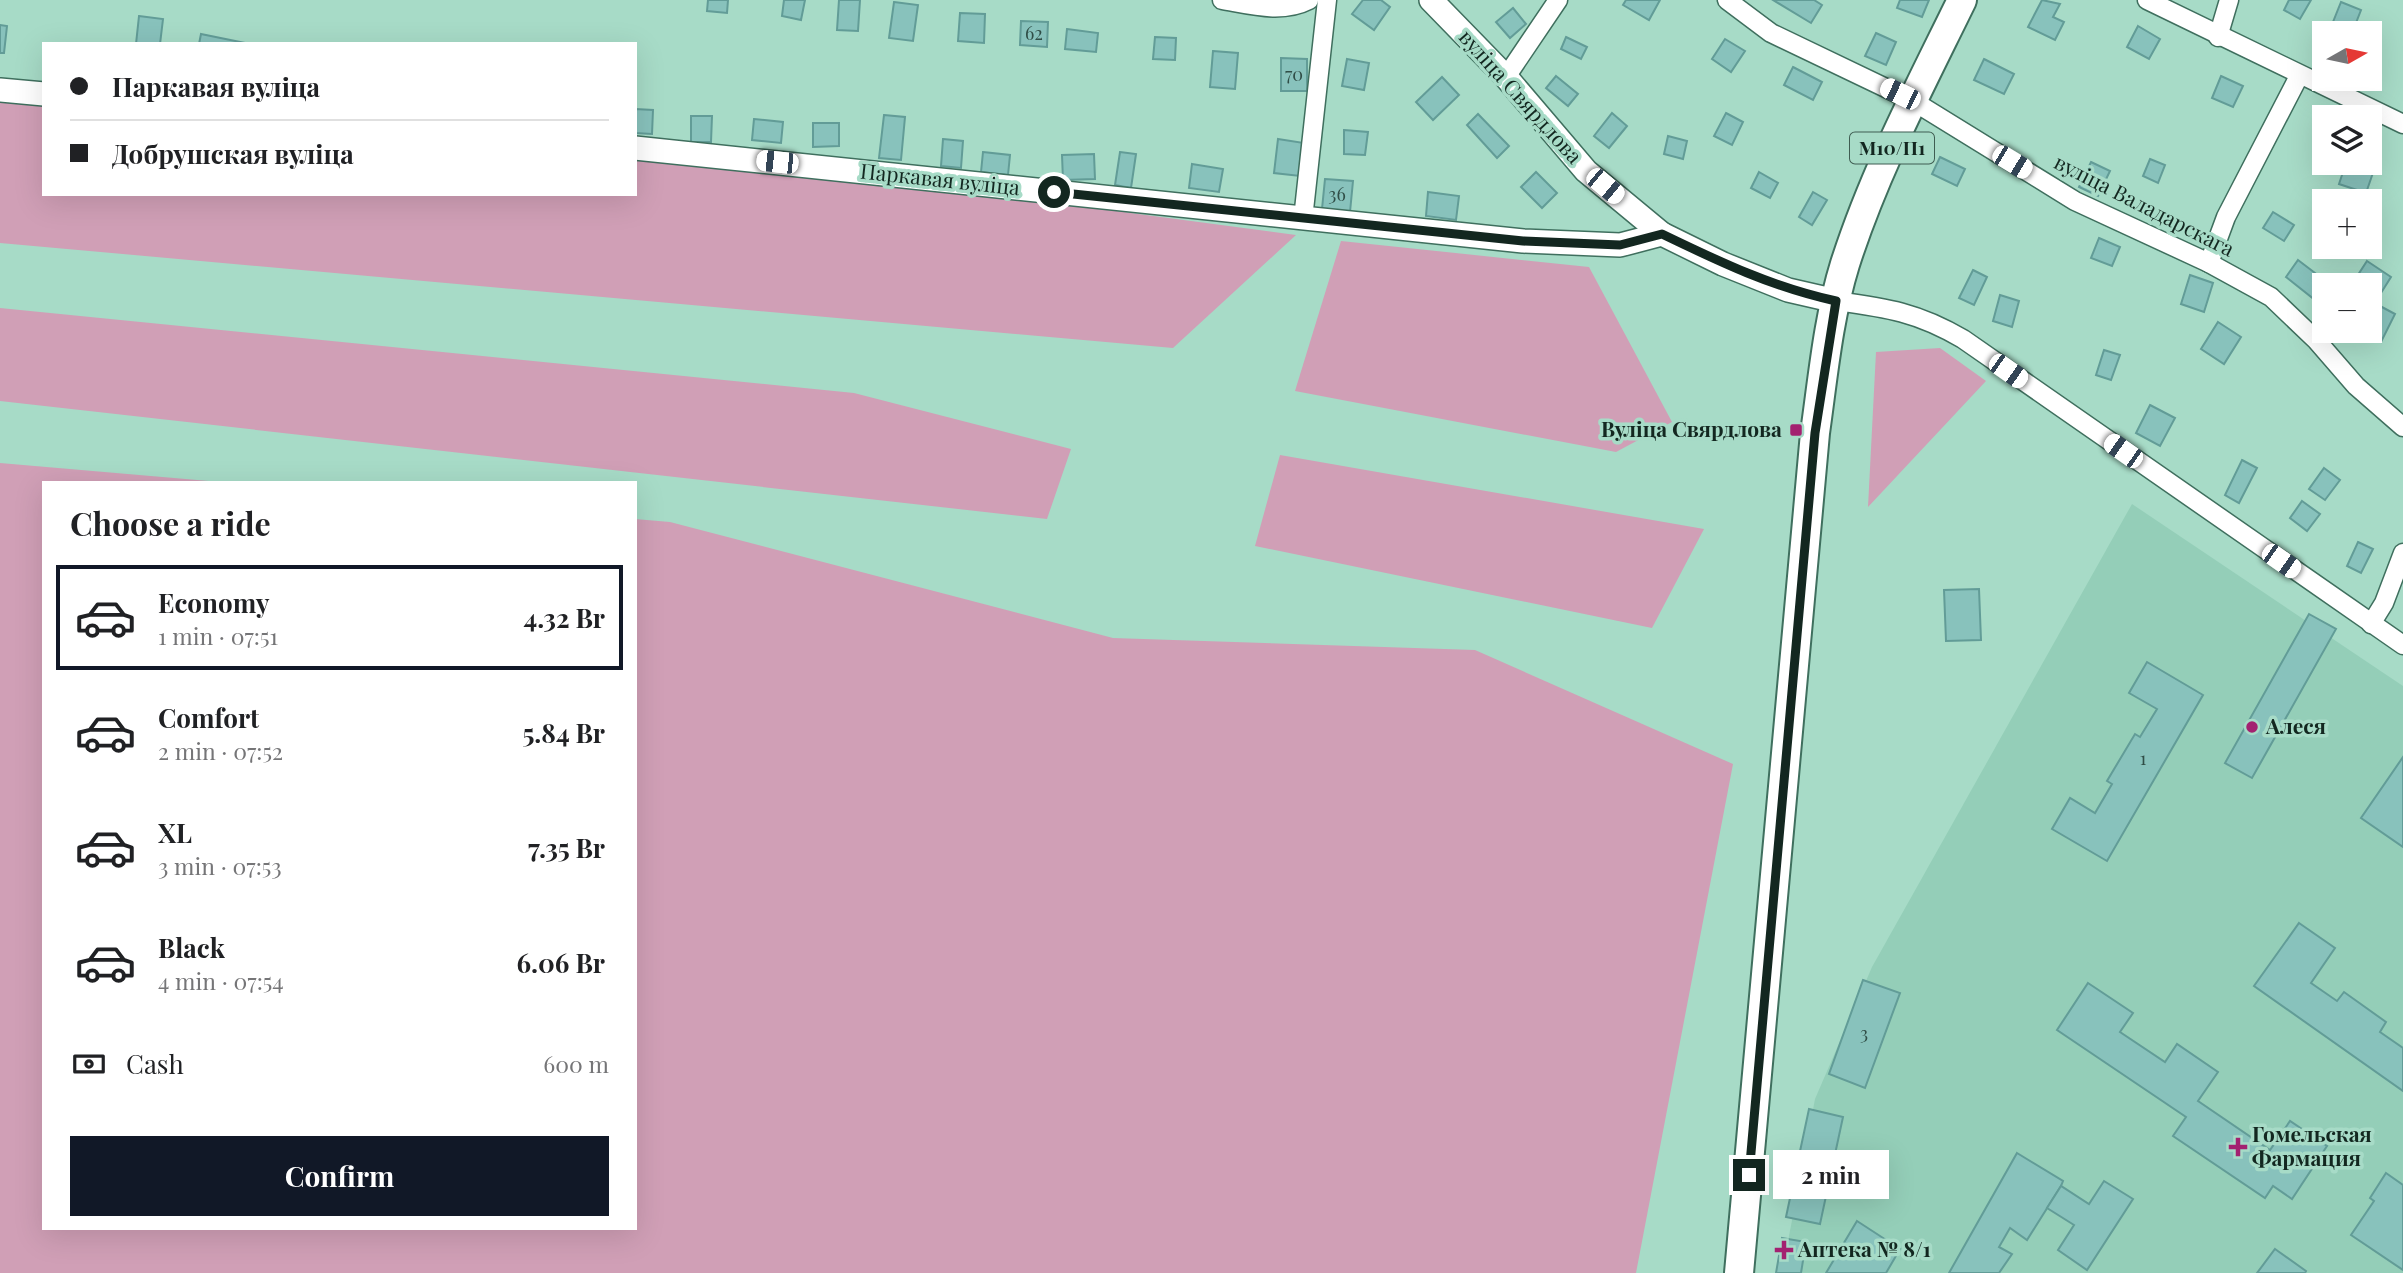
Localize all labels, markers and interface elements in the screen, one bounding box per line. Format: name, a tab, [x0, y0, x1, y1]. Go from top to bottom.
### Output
house number: 62	[1025, 21, 1043, 45]
north arrow	[2312, 21, 2382, 91]
map controls	[2312, 21, 2382, 343]
street label: вуліца Свярдлова	[1454, 23, 1590, 169]
house number: 70	[1285, 62, 1303, 86]
text: Паркавая вуліца	[112, 69, 320, 104]
car	[1877, 75, 1924, 113]
button: layers	[2312, 105, 2382, 175]
road number: М10/П1	[1850, 132, 1934, 164]
text: Добрушская вуліца	[112, 136, 354, 171]
car	[1989, 142, 2036, 182]
street label: вуліца Валадарскага	[2050, 147, 2240, 262]
car	[756, 149, 799, 175]
street label: Паркавая вуліца	[859, 156, 1022, 200]
car	[1583, 164, 1628, 208]
route start	[1038, 176, 1070, 208]
house number: 36	[1328, 182, 1346, 206]
button: +	[2312, 189, 2382, 259]
button: −	[2312, 273, 2382, 343]
car	[1985, 350, 2032, 392]
place label: Вуліца Свярдлова	[1601, 414, 1782, 442]
marker: Вуліца Свярдлова	[1788, 422, 1804, 438]
car	[2100, 430, 2147, 472]
text: Choose a ride	[70, 501, 271, 544]
car	[2258, 540, 2305, 582]
text: Economy	[158, 585, 269, 620]
icon: car	[74, 586, 137, 649]
text: 4.32 Br	[523, 600, 605, 635]
text: 1 min · 07:51	[158, 620, 278, 651]
text: Comfort	[158, 700, 259, 735]
icon: car	[74, 701, 137, 764]
place label: Алеся	[2265, 711, 2326, 739]
text: 5.84 Br	[522, 715, 605, 750]
marker: Алеся	[2244, 719, 2260, 735]
text: 2 min · 07:52	[158, 735, 283, 766]
house number: 1	[2140, 746, 2147, 770]
text: XL	[158, 815, 192, 850]
icon: car	[74, 816, 137, 879]
text: 7.35 Br	[528, 830, 605, 865]
text: 3 min · 07:53	[158, 850, 282, 881]
text: Black	[158, 930, 225, 965]
icon: car	[74, 931, 137, 994]
text: 6.06 Br	[516, 945, 605, 980]
text: 4 min · 07:54	[158, 965, 284, 996]
house number: 3	[1860, 1021, 1868, 1045]
icon: cash	[70, 1045, 108, 1083]
text: Cash	[126, 1046, 184, 1081]
text: 600 m	[543, 1048, 609, 1079]
place label: Гомельская Фармация	[2252, 1119, 2372, 1171]
button: Confirm	[70, 1136, 609, 1216]
marker: Гомельская Фармация	[2230, 1139, 2246, 1155]
callout: 2 min	[1774, 1150, 1889, 1200]
route end	[1733, 1159, 1765, 1191]
text: 2 min	[1801, 1159, 1861, 1190]
place label: Аптека № 8/1	[1797, 1234, 1931, 1262]
marker: Аптека № 8/1	[1776, 1242, 1792, 1258]

